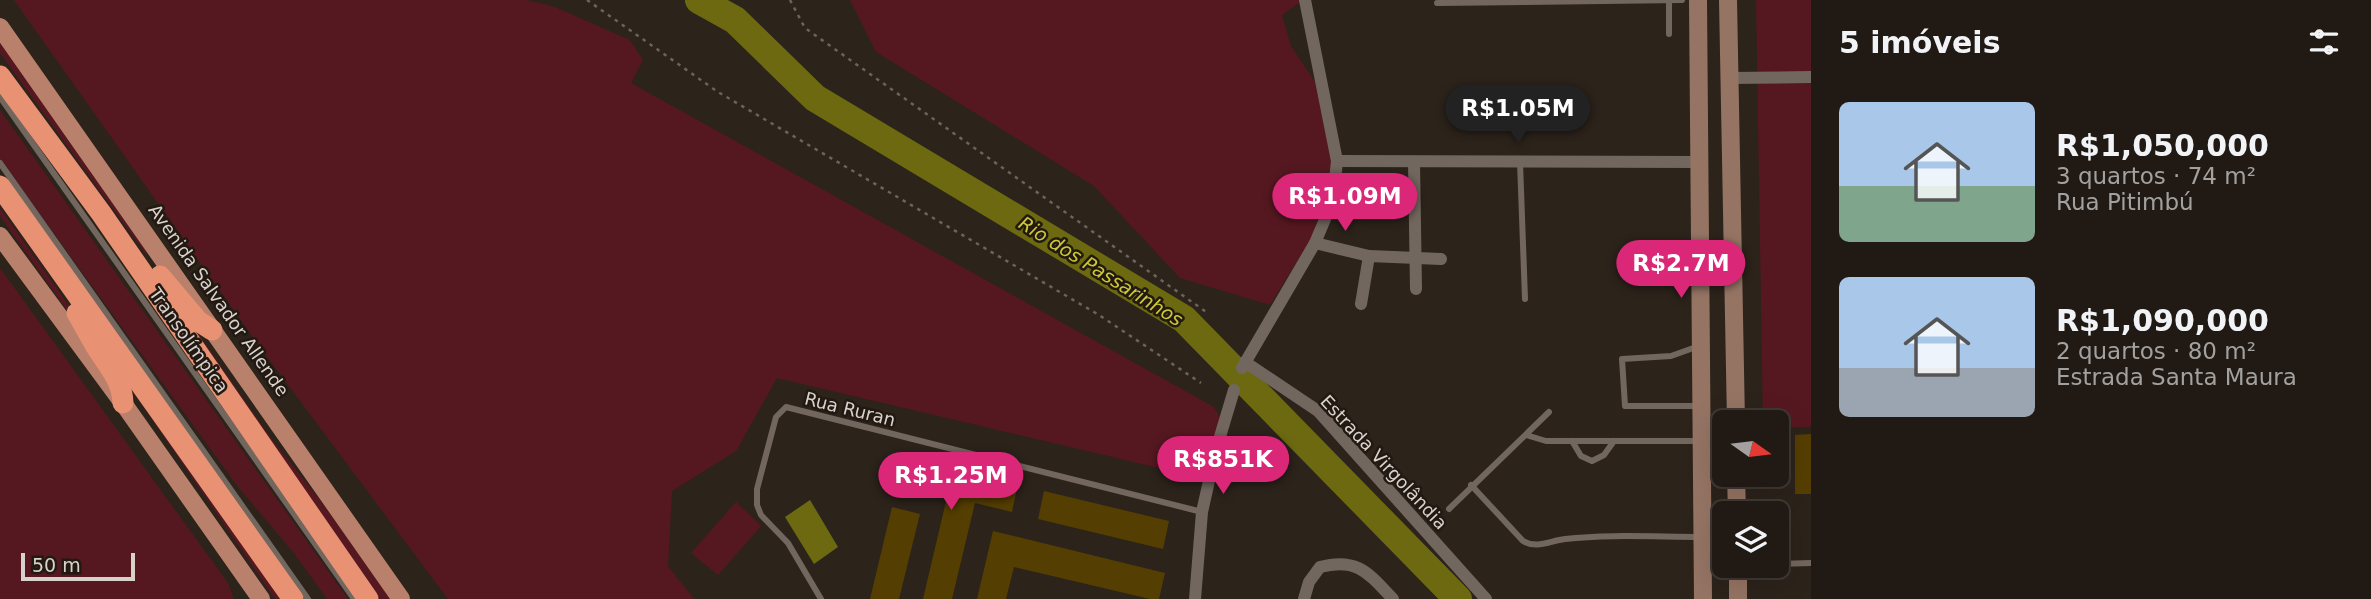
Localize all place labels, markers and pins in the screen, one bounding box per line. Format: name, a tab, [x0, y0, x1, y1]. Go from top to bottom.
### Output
pin: R$1.05M	[1453, 86, 1583, 145]
pin: R$1.09M	[1280, 174, 1410, 233]
pin: R$2.7M	[1624, 240, 1738, 300]
pin: R$851K	[1166, 436, 1280, 496]
pin: R$1.25M	[886, 452, 1016, 512]

